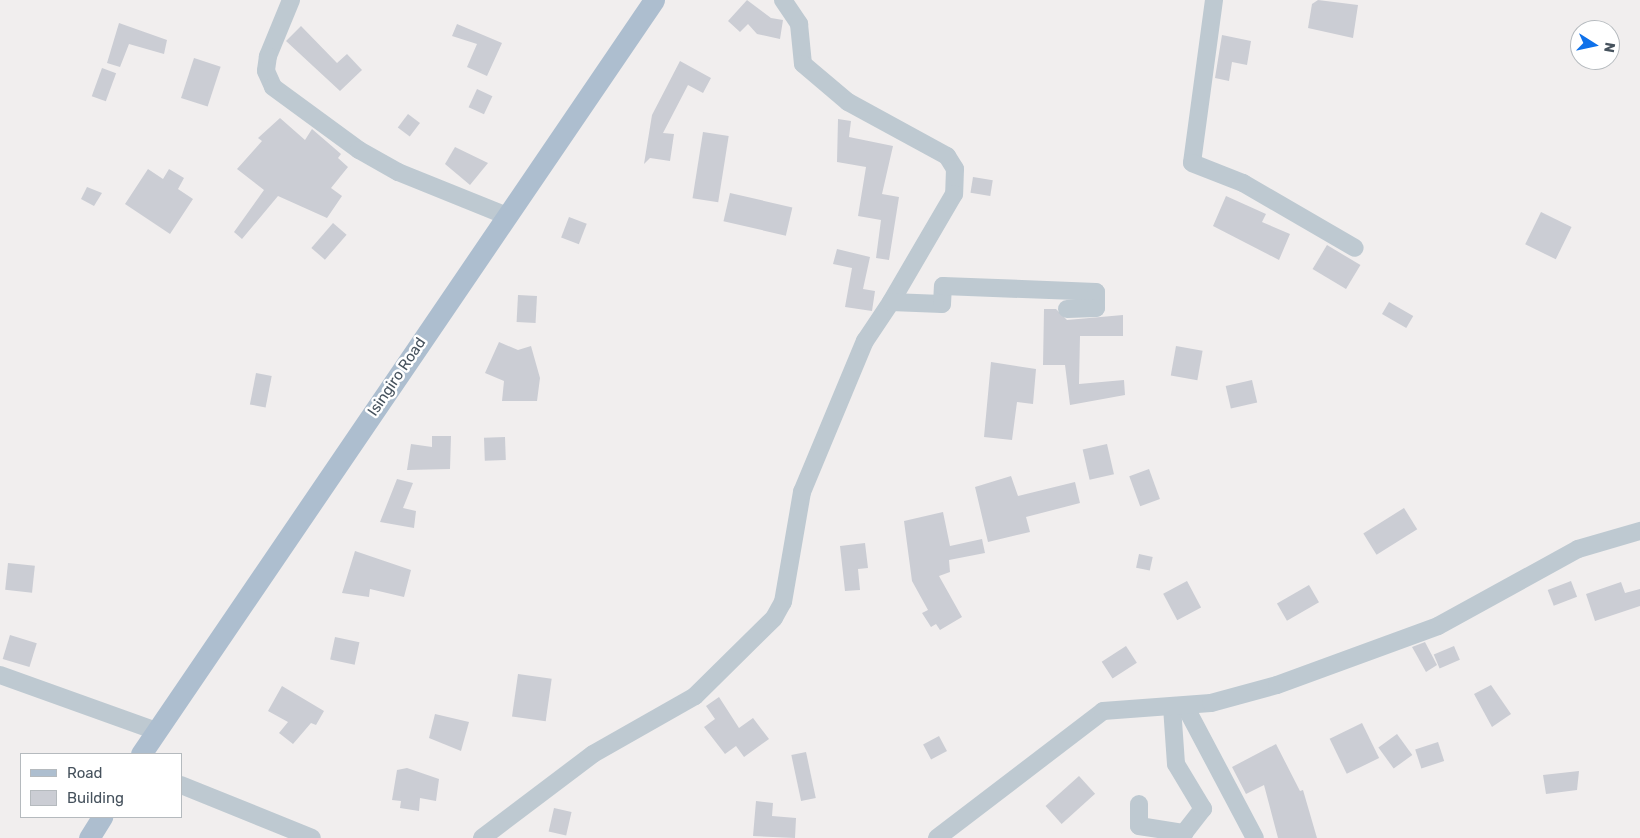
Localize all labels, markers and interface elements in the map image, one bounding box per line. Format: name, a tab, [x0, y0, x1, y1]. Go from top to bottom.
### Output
north arrow	[1570, 20, 1620, 70]
text: N	[1600, 41, 1619, 54]
street label: Isingiro Road	[364, 334, 430, 420]
legend	[20, 753, 182, 818]
text: Road	[67, 764, 103, 782]
text: Building	[67, 789, 124, 807]

